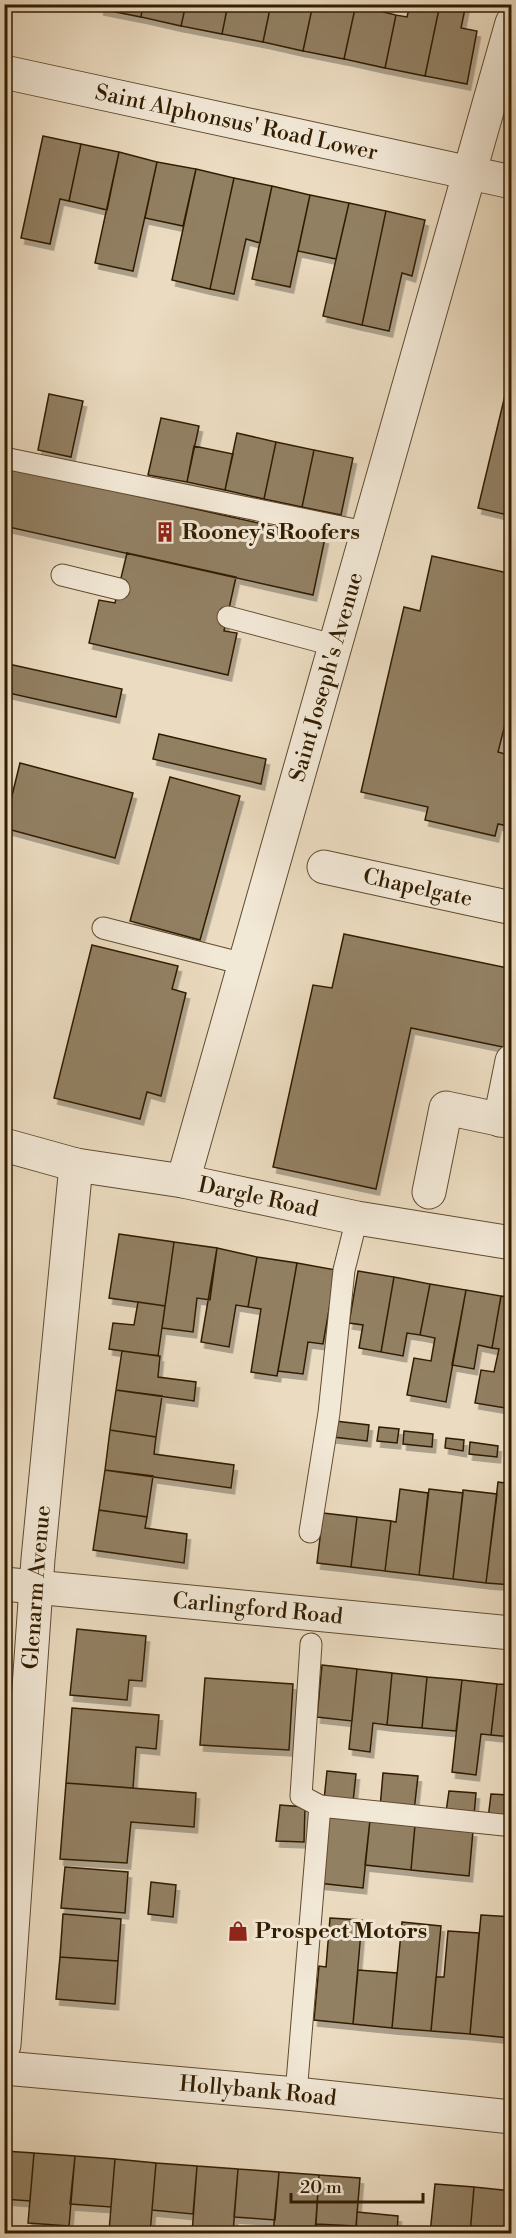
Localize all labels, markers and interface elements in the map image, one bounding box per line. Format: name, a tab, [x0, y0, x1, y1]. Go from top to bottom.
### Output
street label: Saint Alphonsus' Road Lower	[93, 79, 381, 166]
place label: Rooney's Roofers	[182, 519, 360, 546]
building icon: Rooney's Roofers	[153, 520, 177, 544]
street label: Saint Joseph's Avenue	[284, 569, 369, 785]
street label: Chapelgate	[361, 862, 475, 912]
street label: Dargle Road	[196, 1171, 321, 1223]
street label: Glenarm Avenue	[17, 1504, 57, 1670]
street label: Carlingford Road	[171, 1587, 345, 1630]
place label: Prospect Motors	[255, 1918, 427, 1945]
shop icon: Prospect Motors	[226, 1919, 250, 1943]
street label: Hollybank Road	[178, 2070, 338, 2112]
scale bar	[291, 2166, 423, 2204]
text: 20 m	[300, 2176, 342, 2199]

